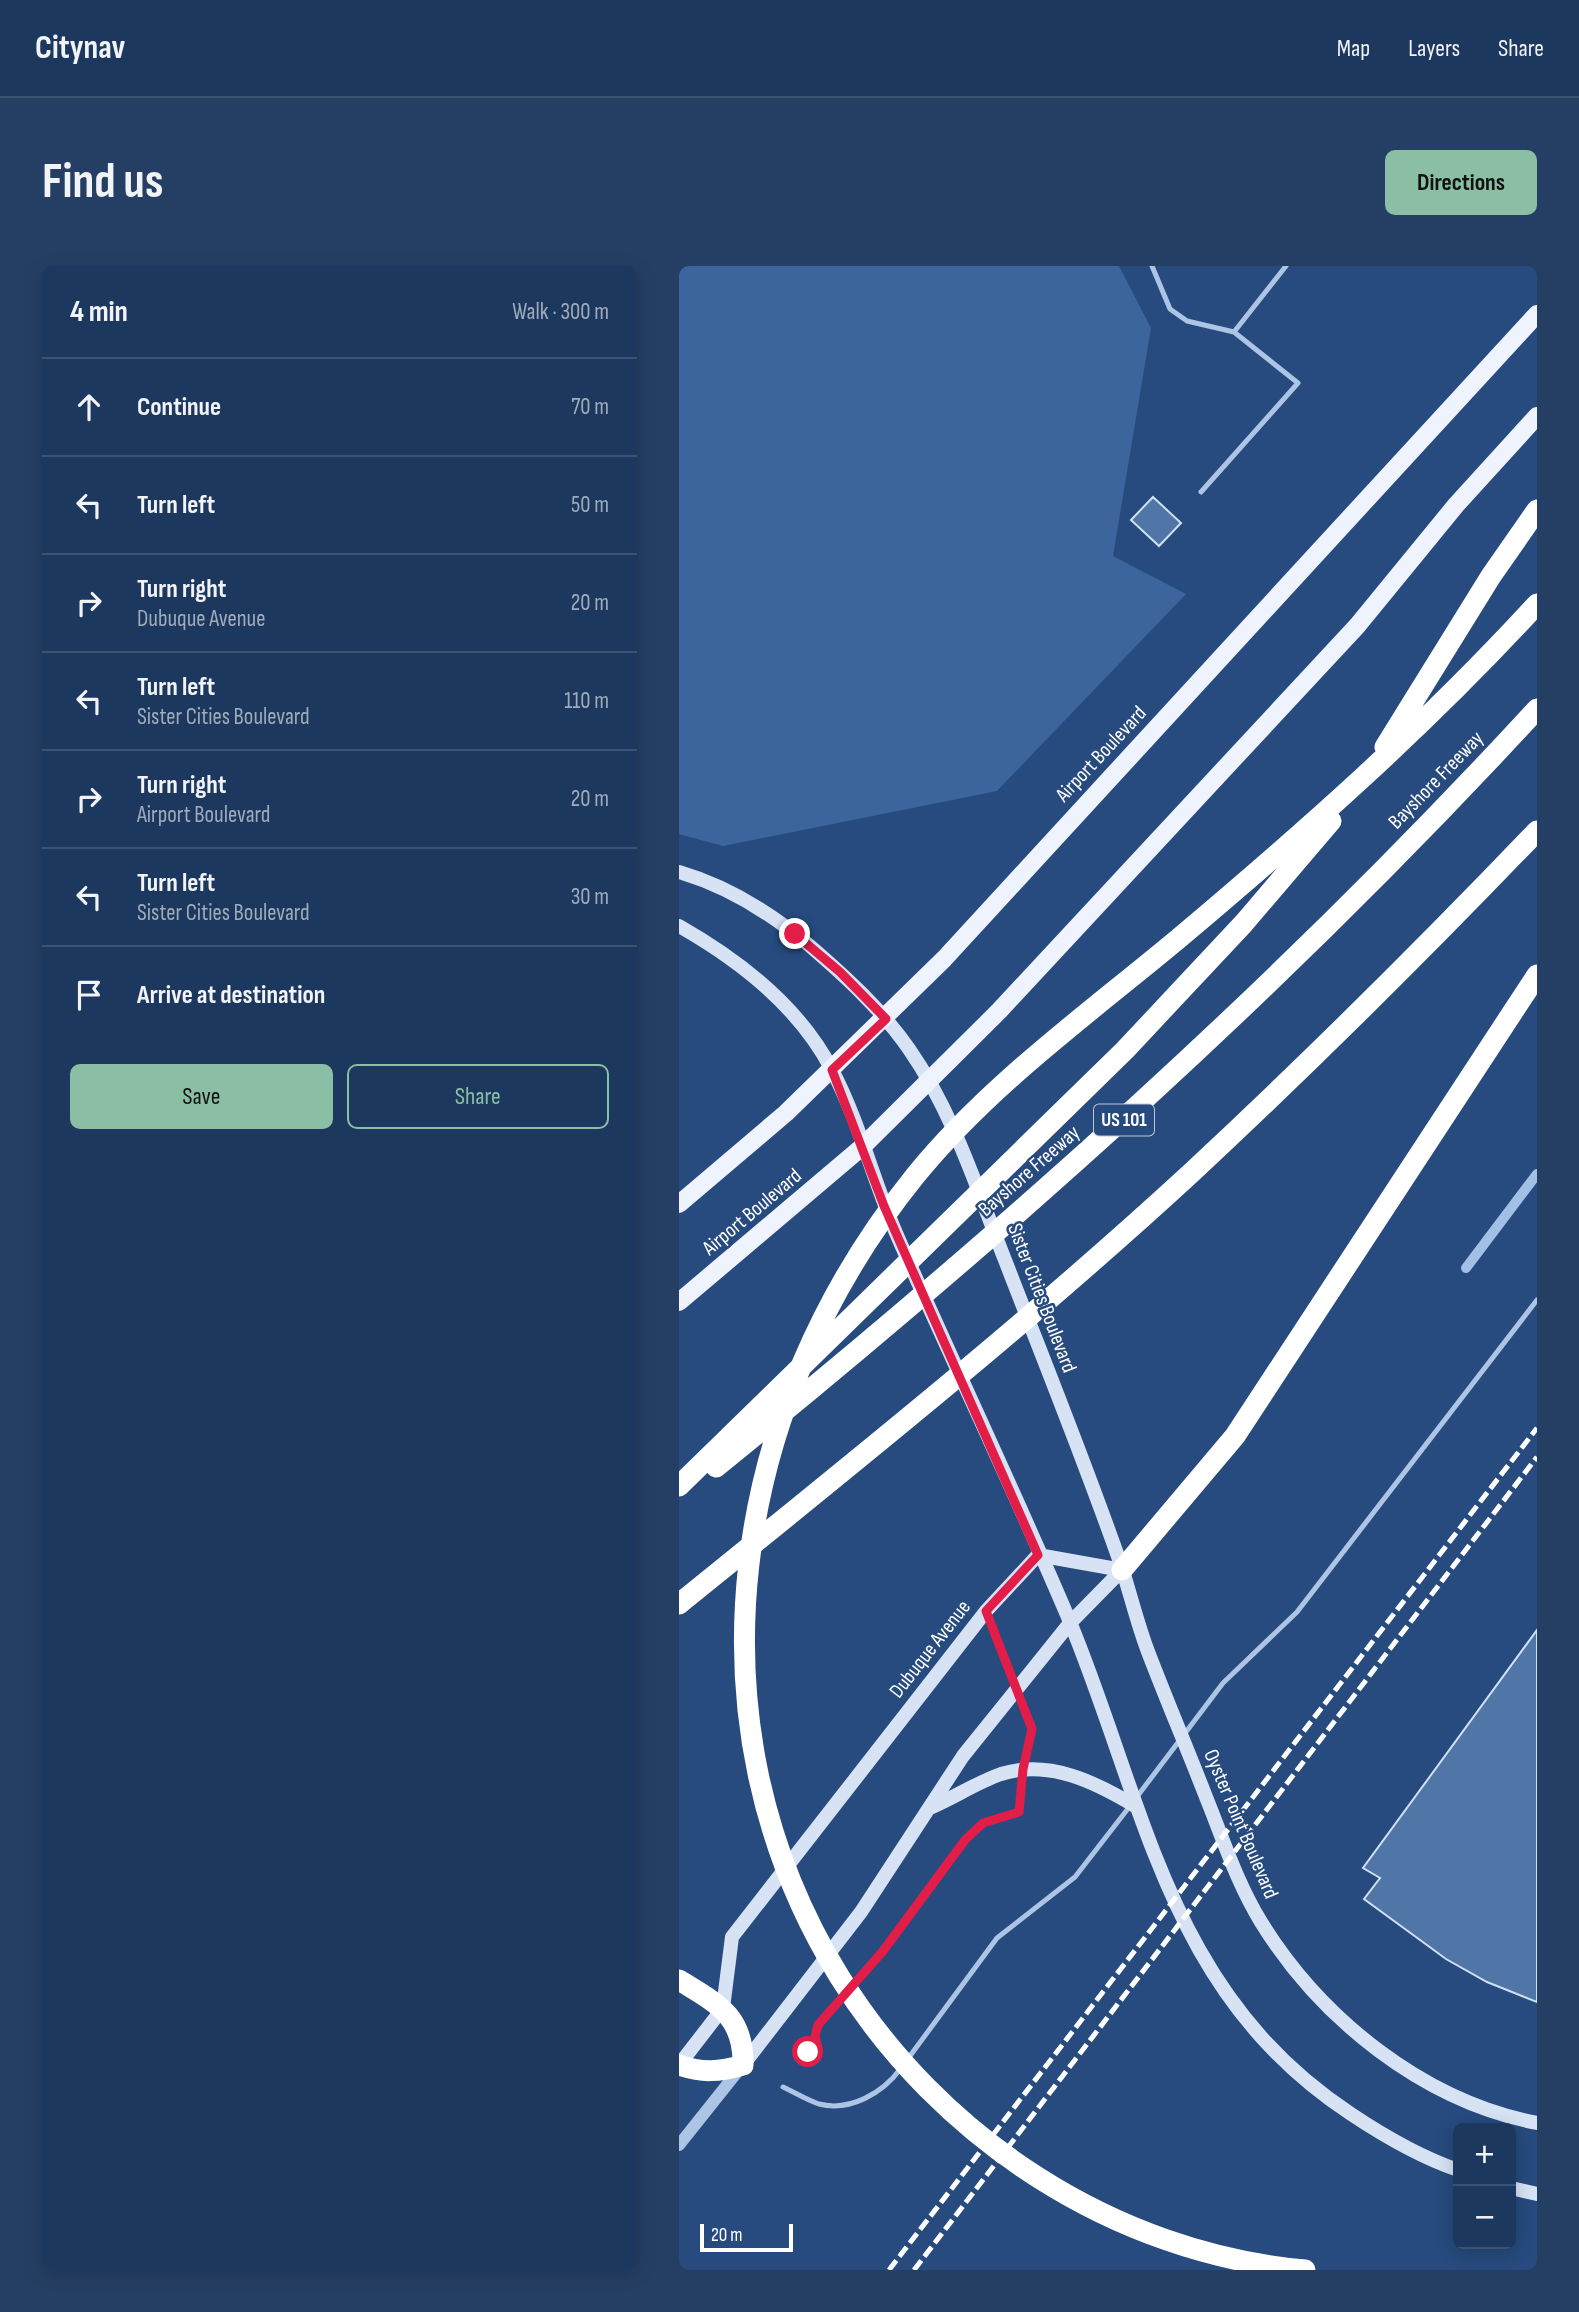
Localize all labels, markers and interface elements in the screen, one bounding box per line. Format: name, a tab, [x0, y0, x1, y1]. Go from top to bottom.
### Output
text: Citynav	[35, 28, 125, 68]
text: Map	[1337, 34, 1370, 63]
text: Layers	[1408, 34, 1460, 63]
text: Share	[1498, 34, 1544, 63]
button: Directions	[1385, 150, 1537, 215]
text: Find us	[42, 153, 164, 212]
text: 4 min	[70, 294, 128, 330]
text: Walk · 300 m	[512, 298, 609, 326]
icon: ahead	[70, 388, 108, 426]
text: Continue	[137, 392, 221, 423]
text: 70 m	[571, 393, 609, 421]
icon: left	[70, 486, 108, 524]
text: Turn left	[137, 490, 215, 521]
text: 50 m	[571, 491, 609, 519]
text: Turn right	[137, 574, 226, 605]
icon: right	[70, 584, 108, 622]
text: 20 m	[571, 589, 609, 617]
text: Dubuque Avenue	[137, 605, 265, 633]
text: Turn left	[137, 672, 215, 703]
icon: left	[70, 682, 108, 720]
text: 110 m	[564, 687, 609, 715]
street label: Airport Boulevard	[1050, 701, 1152, 808]
text: Sister Cities Boulevard	[137, 703, 310, 731]
street label: Bayshore Freeway	[1383, 726, 1489, 834]
text: Turn right	[137, 770, 226, 801]
icon: right	[70, 780, 108, 818]
text: 20 m	[571, 785, 609, 813]
text: Airport Boulevard	[137, 801, 270, 829]
text: Turn left	[137, 868, 215, 899]
icon: left	[70, 878, 108, 916]
text: 30 m	[571, 883, 609, 911]
text: Sister Cities Boulevard	[137, 899, 310, 927]
route end	[779, 918, 810, 949]
icon: arrive	[70, 976, 108, 1014]
text: Arrive at destination	[137, 980, 325, 1011]
button: Save	[70, 1064, 333, 1129]
button: Share	[347, 1064, 609, 1129]
road number: US 101	[1094, 1104, 1154, 1136]
street label: Bayshore Freeway	[973, 1120, 1085, 1222]
street label: Airport Boulevard	[697, 1163, 807, 1261]
street label: Sister Cities Boulevard	[1002, 1220, 1082, 1376]
street label: Dubuque Avenue	[884, 1595, 976, 1703]
street label: Oyster Point Boulevard	[1198, 1746, 1284, 1902]
route start	[792, 2036, 823, 2067]
map controls	[1453, 2123, 1516, 2249]
button: +	[1453, 2123, 1516, 2186]
button: −	[1453, 2186, 1516, 2249]
scale bar	[700, 2221, 793, 2253]
text: 20 m	[711, 2224, 743, 2247]

